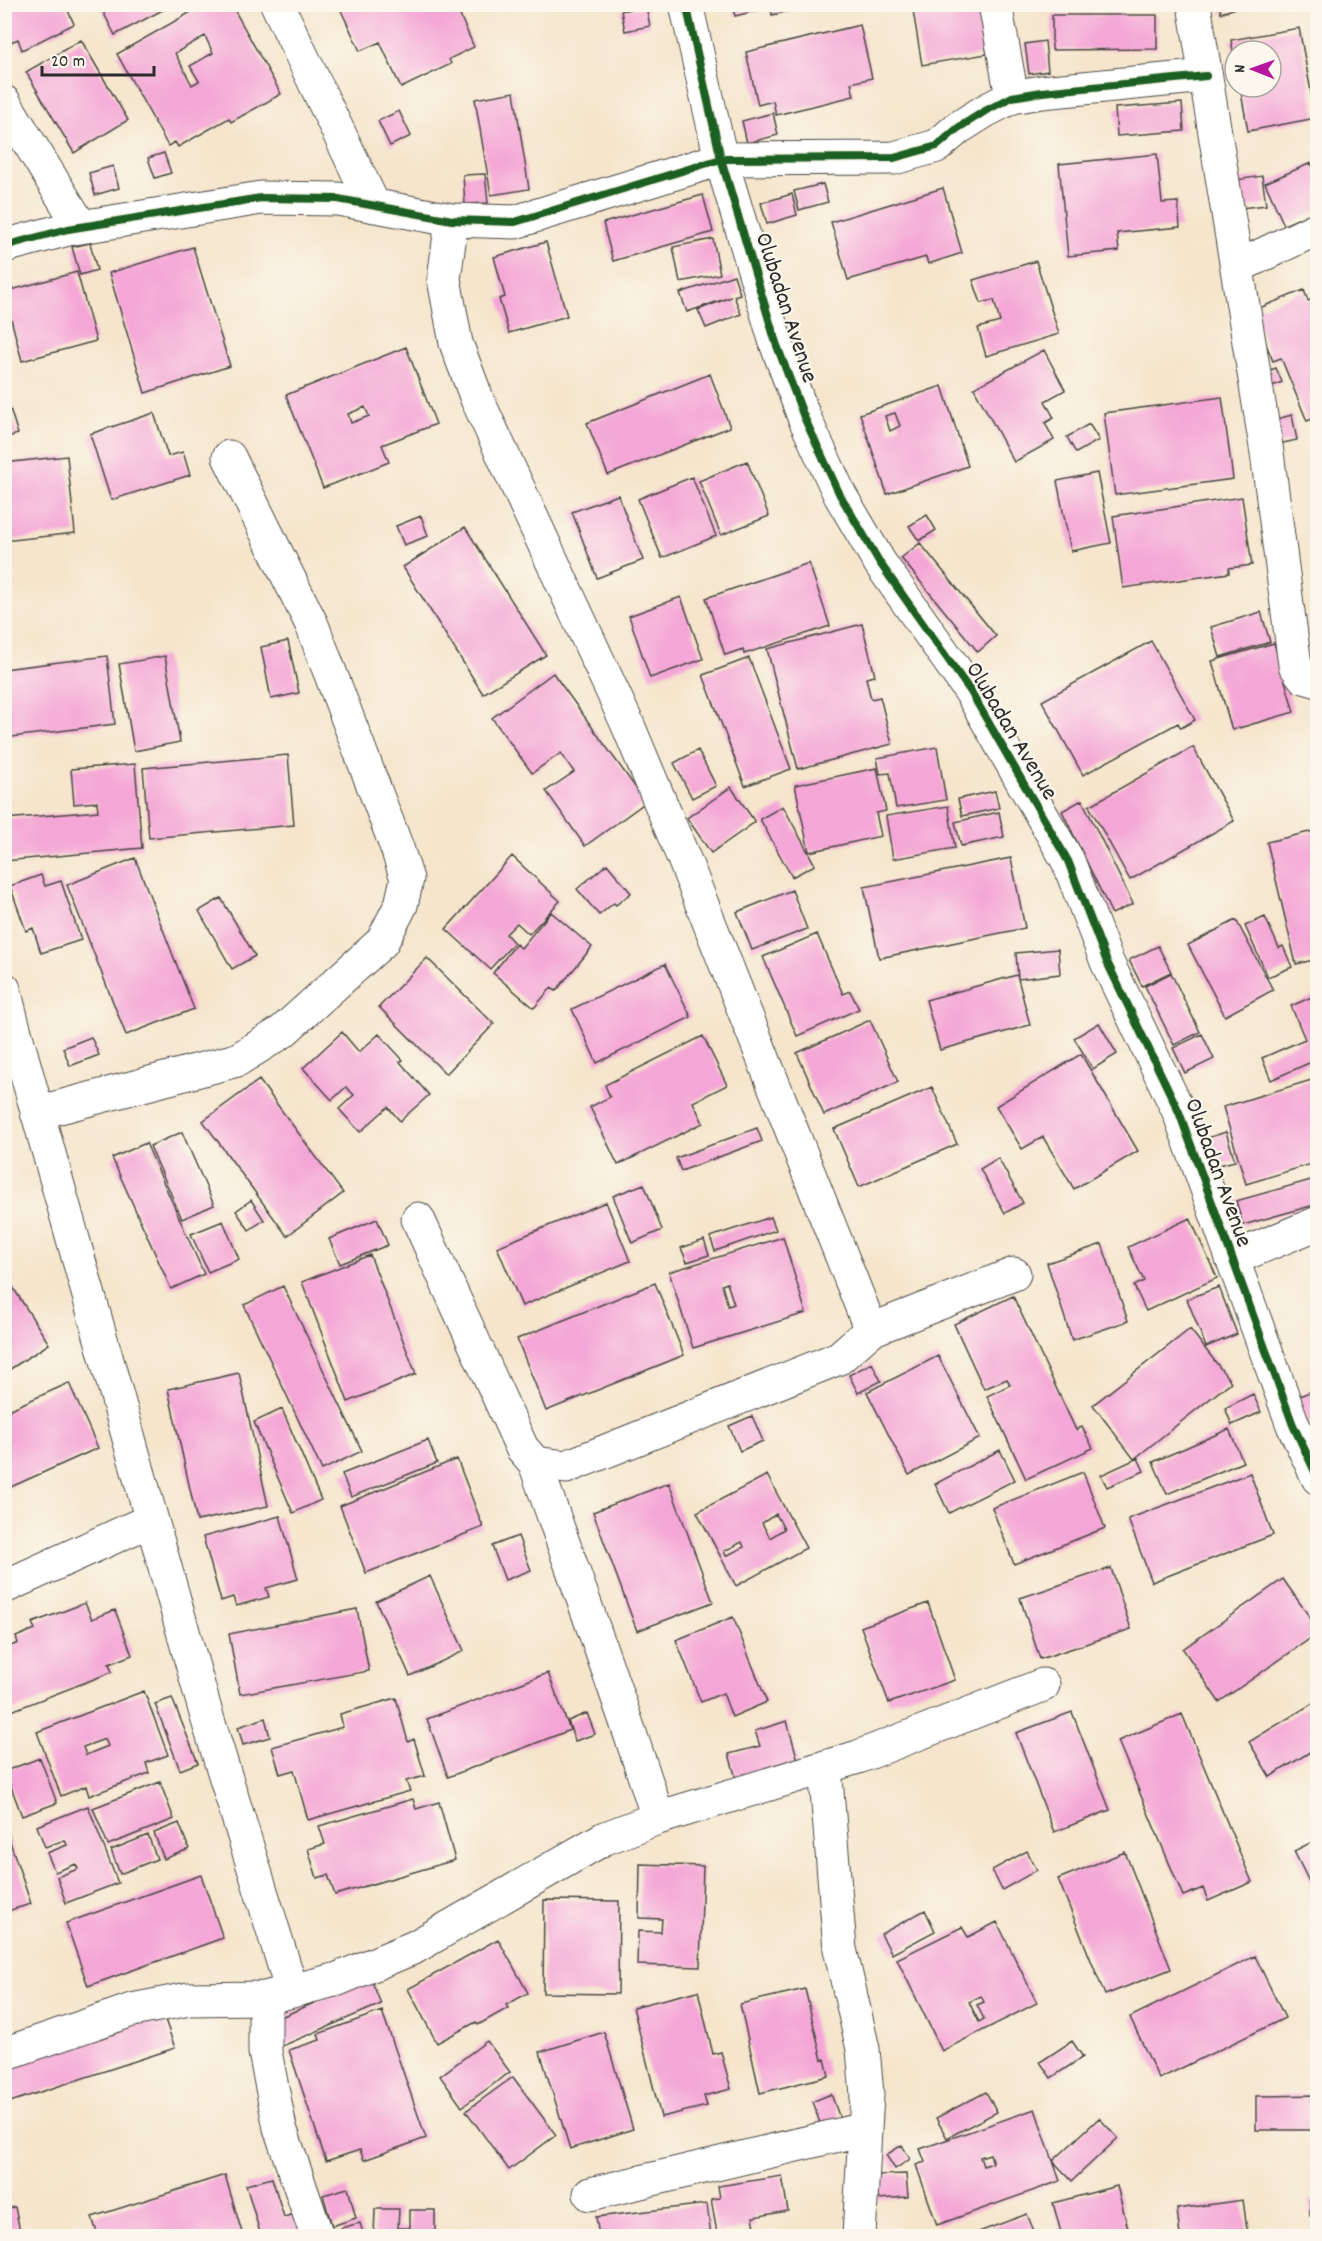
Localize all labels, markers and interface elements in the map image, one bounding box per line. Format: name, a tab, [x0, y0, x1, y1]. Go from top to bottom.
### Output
scale bar	[42, 39, 154, 77]
north arrow	[1223, 39, 1283, 99]
text: 20 m	[51, 50, 85, 75]
text: N	[1229, 65, 1252, 73]
street label: Olubadan Avenue	[745, 228, 825, 387]
street label: Olubadan Avenue	[956, 656, 1065, 807]
street label: Olubadan Avenue	[1174, 1094, 1260, 1252]

